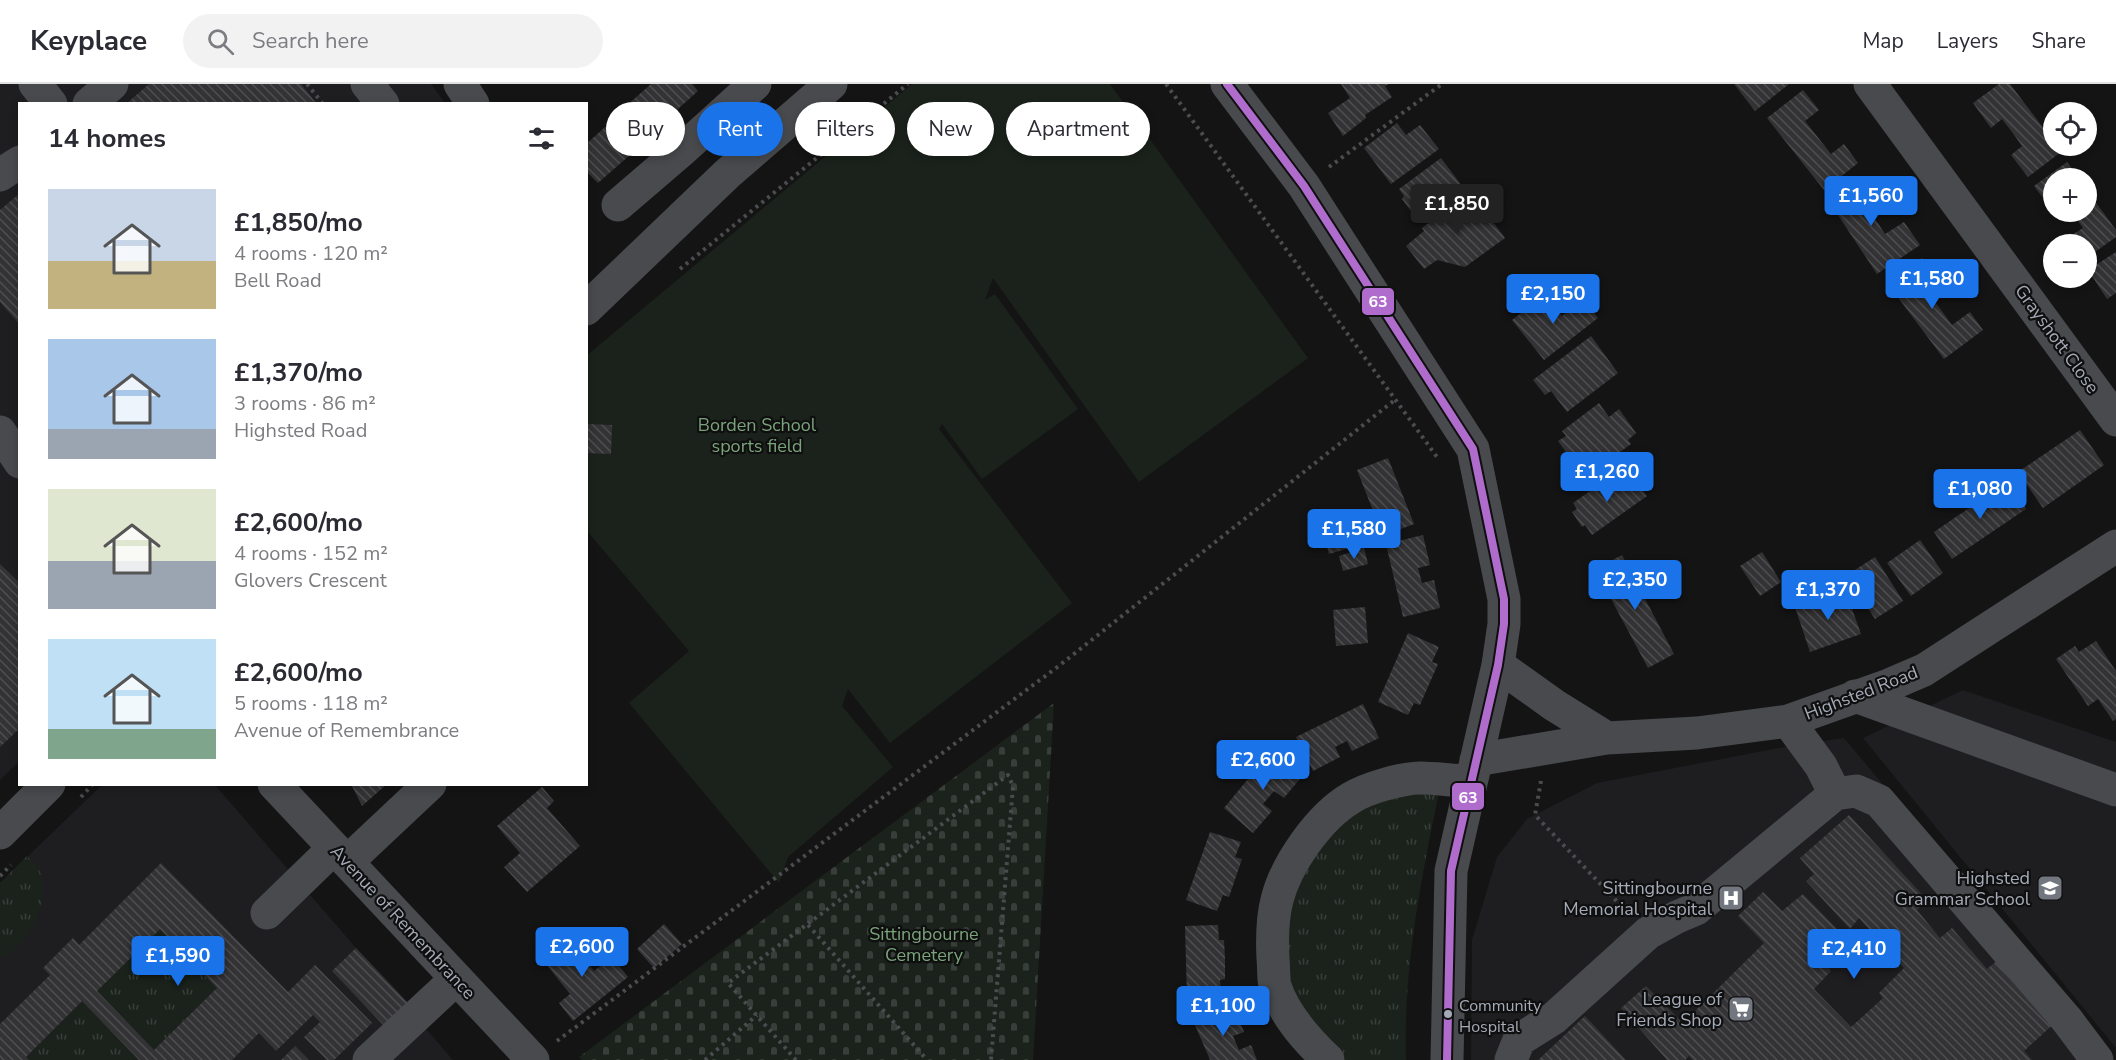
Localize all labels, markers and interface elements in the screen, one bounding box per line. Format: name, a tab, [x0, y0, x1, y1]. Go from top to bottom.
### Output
search box	[183, 14, 603, 68]
text: Keyplace	[30, 22, 147, 60]
icon: search	[204, 25, 237, 58]
text: Search here	[252, 26, 369, 56]
text: Map	[1862, 27, 1904, 55]
text: Layers	[1937, 27, 1998, 55]
text: Share	[2031, 27, 2086, 55]
chip: Buy	[606, 102, 685, 156]
chip: Rent	[697, 102, 783, 156]
chip: Filters	[795, 102, 895, 156]
chip: New	[907, 102, 994, 156]
chip: Apartment	[1006, 102, 1150, 156]
map controls	[2043, 102, 2097, 288]
button: locate	[2043, 102, 2097, 156]
text: 14 homes	[48, 121, 166, 156]
icon: filters	[525, 122, 558, 155]
button: +	[2043, 168, 2097, 222]
pin: £1,560	[1822, 176, 1920, 227]
text: £1,560	[1839, 182, 1903, 209]
pin: £1,850	[1408, 184, 1506, 235]
text: £1,850	[1425, 190, 1489, 217]
text: £1,850/mo	[234, 205, 363, 240]
icon: home	[96, 213, 168, 285]
button: −	[2043, 234, 2097, 288]
text: 4 rooms · 120 m²	[234, 240, 388, 267]
pin: £1,580	[1883, 259, 1981, 310]
text: £1,580	[1900, 265, 1964, 292]
text: Bell Road	[234, 267, 322, 294]
pin: £2,150	[1504, 274, 1602, 325]
text: £2,150	[1521, 280, 1585, 307]
street label: Grayshott Close	[2009, 280, 2105, 398]
line badge: 63	[1361, 287, 1395, 316]
text: 63	[1368, 291, 1388, 313]
text: £1,370/mo	[234, 355, 363, 390]
icon: home	[96, 363, 168, 435]
text: 3 rooms · 86 m²	[234, 390, 376, 417]
park label: Borden School sports field	[698, 413, 817, 458]
text: Highsted Road	[234, 417, 367, 444]
pin: £1,260	[1558, 452, 1656, 503]
text: £1,260	[1575, 458, 1639, 485]
pin: £1,080	[1931, 469, 2029, 520]
text: £1,080	[1948, 475, 2012, 502]
text: £2,600/mo	[234, 505, 363, 540]
pin: £1,580	[1305, 509, 1403, 560]
icon: home	[96, 513, 168, 585]
text: £1,580	[1322, 515, 1386, 542]
text: 4 rooms · 152 m²	[234, 540, 388, 567]
pin: £2,350	[1586, 560, 1684, 611]
text: £2,350	[1603, 566, 1667, 593]
text: Glovers Crescent	[234, 567, 387, 594]
pin: £1,370	[1779, 570, 1877, 621]
text: £1,370	[1796, 576, 1860, 603]
text: £2,600/mo	[234, 655, 363, 690]
street label: Highsted Road	[1801, 660, 1921, 726]
icon: home	[96, 663, 168, 735]
text: 5 rooms · 118 m²	[234, 690, 388, 717]
text: Avenue of Remembrance	[234, 717, 459, 744]
pin: £2,600	[1214, 740, 1312, 791]
text: £2,600	[1231, 746, 1295, 773]
line badge: 63	[1451, 782, 1485, 811]
text: 63	[1458, 787, 1478, 809]
street label: Avenue of Remembrance	[325, 840, 481, 1004]
place label: Highsted Grammar School	[1895, 866, 2031, 911]
school or university icon: Highsted Grammar School	[2035, 873, 2065, 903]
place label: Sittingbourne Memorial Hospital	[1563, 876, 1713, 921]
hospital icon: Sittingbourne Memorial Hospital	[1716, 883, 1746, 913]
park label: Sittingbourne Cemetery	[869, 922, 979, 967]
pin: £2,600	[533, 927, 631, 978]
pin: £2,410	[1805, 929, 1903, 980]
text: £2,600	[550, 933, 614, 960]
text: £2,410	[1822, 935, 1886, 962]
pin: £1,590	[129, 936, 227, 987]
text: £1,590	[146, 942, 210, 969]
pin: £1,100	[1174, 986, 1272, 1037]
place label: League of Friends Shop	[1616, 987, 1723, 1032]
text: £1,100	[1191, 992, 1255, 1019]
supermarket icon: League of Friends Shop	[1726, 994, 1756, 1024]
place label: Community Hospital	[1459, 995, 1542, 1038]
marker: Community Hospital	[1442, 1008, 1454, 1020]

